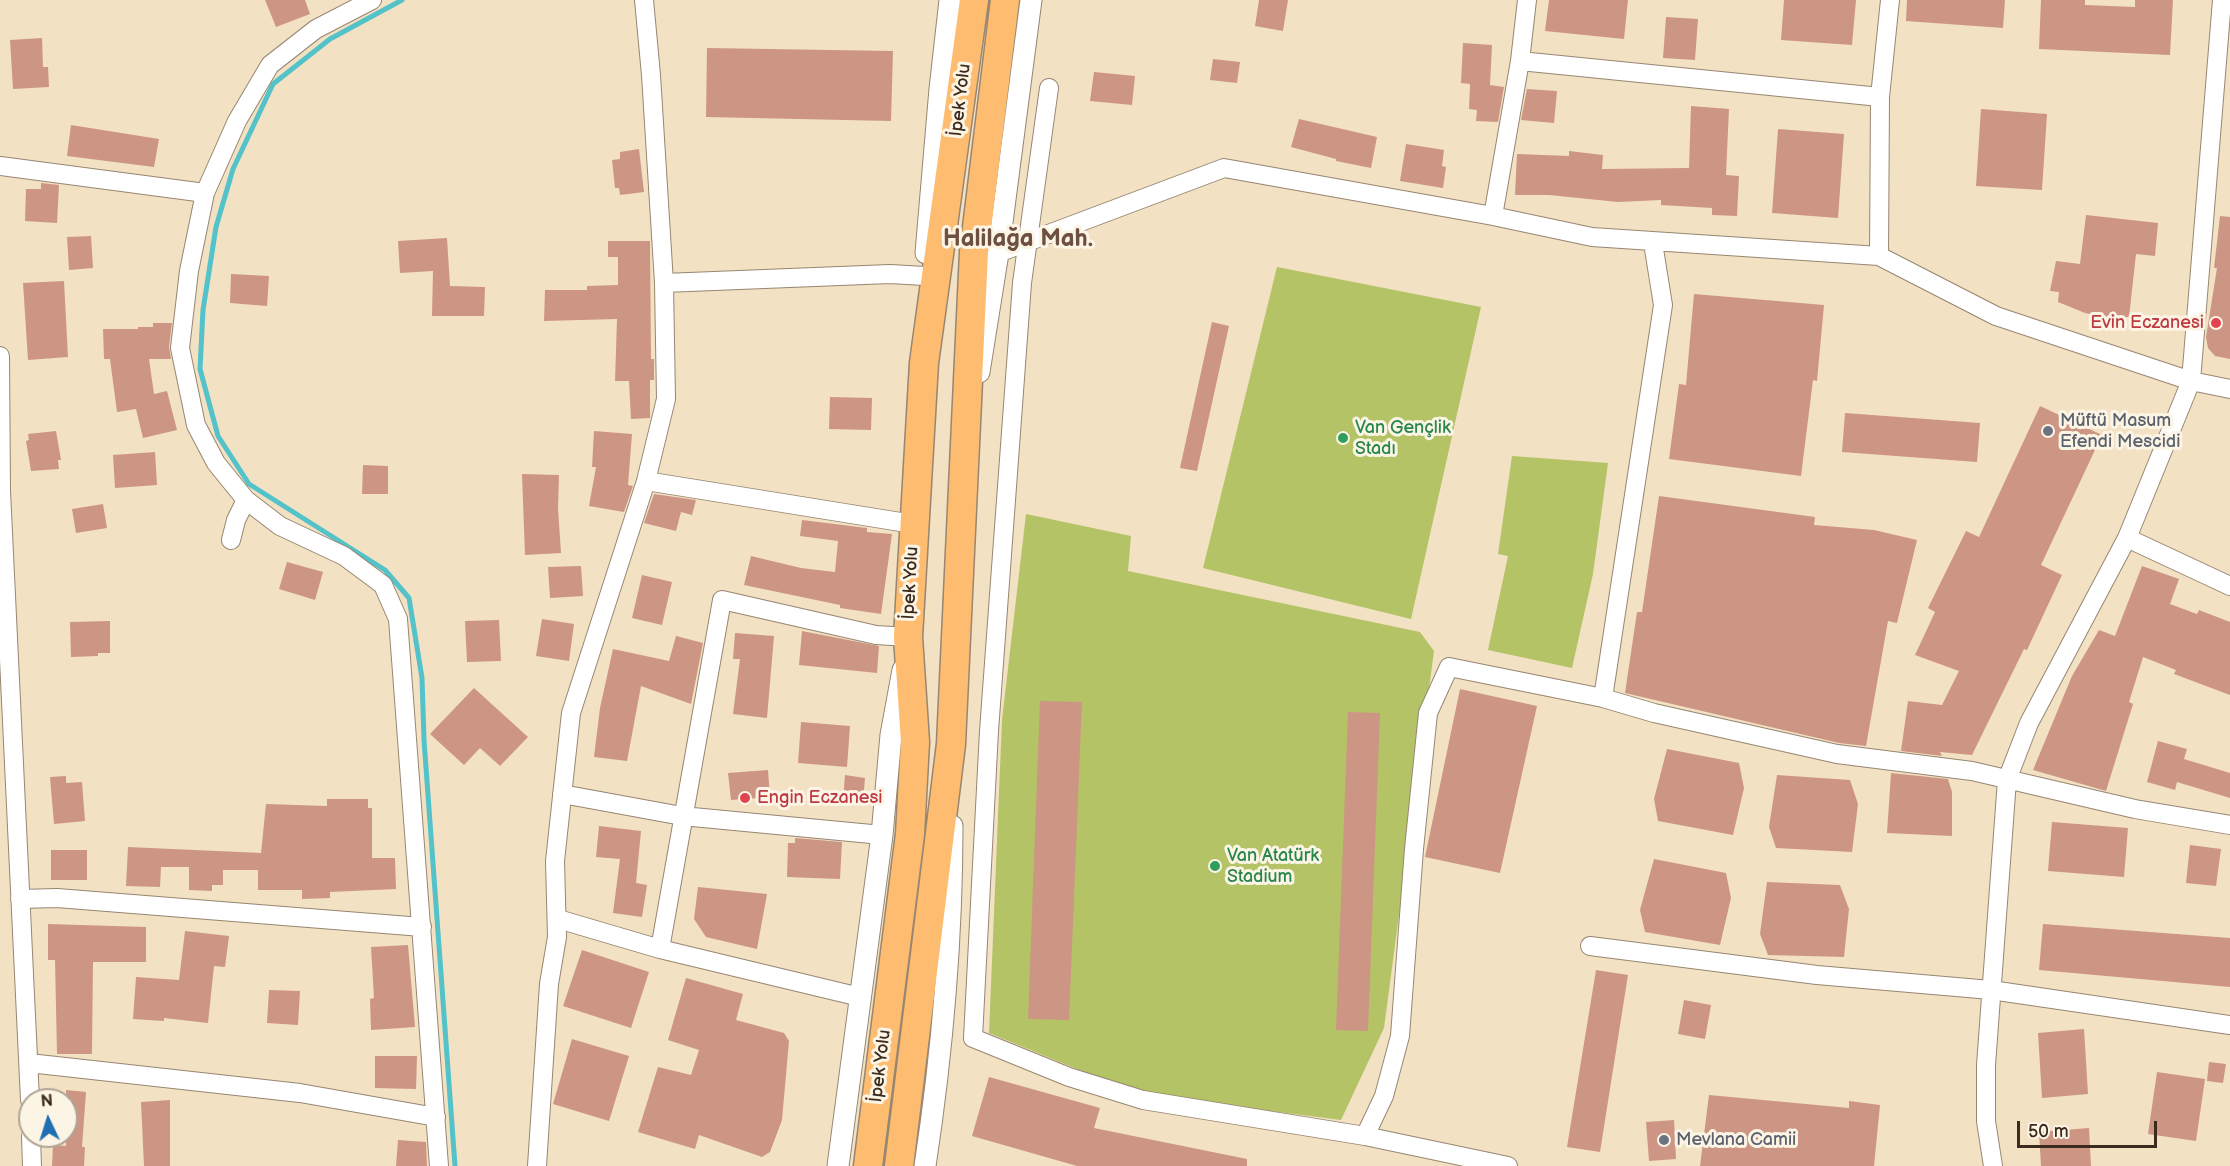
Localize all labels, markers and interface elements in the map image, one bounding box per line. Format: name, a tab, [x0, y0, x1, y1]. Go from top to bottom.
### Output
street label: İpek Yolu	[946, 62, 976, 138]
district label: Halilağa Mah.	[943, 226, 1093, 254]
place label: Evin Eczanesi	[2090, 312, 2204, 334]
marker: Evin Eczanesi	[2209, 316, 2223, 330]
place label: Müftü Masum Efendi Mescidi	[2060, 410, 2180, 452]
place label: Van Gençlik Stadı	[1355, 417, 1451, 460]
marker: Müftü Masum Efendi Mescidi	[2041, 424, 2055, 438]
marker: Van Gençlik Stadı	[1336, 431, 1350, 445]
street label: İpek Yolu	[898, 546, 924, 620]
place label: Engin Eczanesi	[757, 787, 883, 809]
marker: Engin Eczanesi	[738, 791, 752, 805]
place label: Van Atatürk Stadium	[1227, 845, 1319, 888]
marker: Van Atatürk Stadium	[1208, 859, 1222, 873]
street label: İpek Yolu	[866, 1028, 896, 1104]
north arrow	[18, 1088, 78, 1148]
text: N	[40, 1092, 54, 1111]
scale bar	[2020, 1109, 2160, 1147]
text: 50 m	[2028, 1121, 2069, 1142]
place label: Mevlana Camii	[1676, 1129, 1796, 1151]
marker: Mevlana Camii	[1657, 1133, 1671, 1147]

